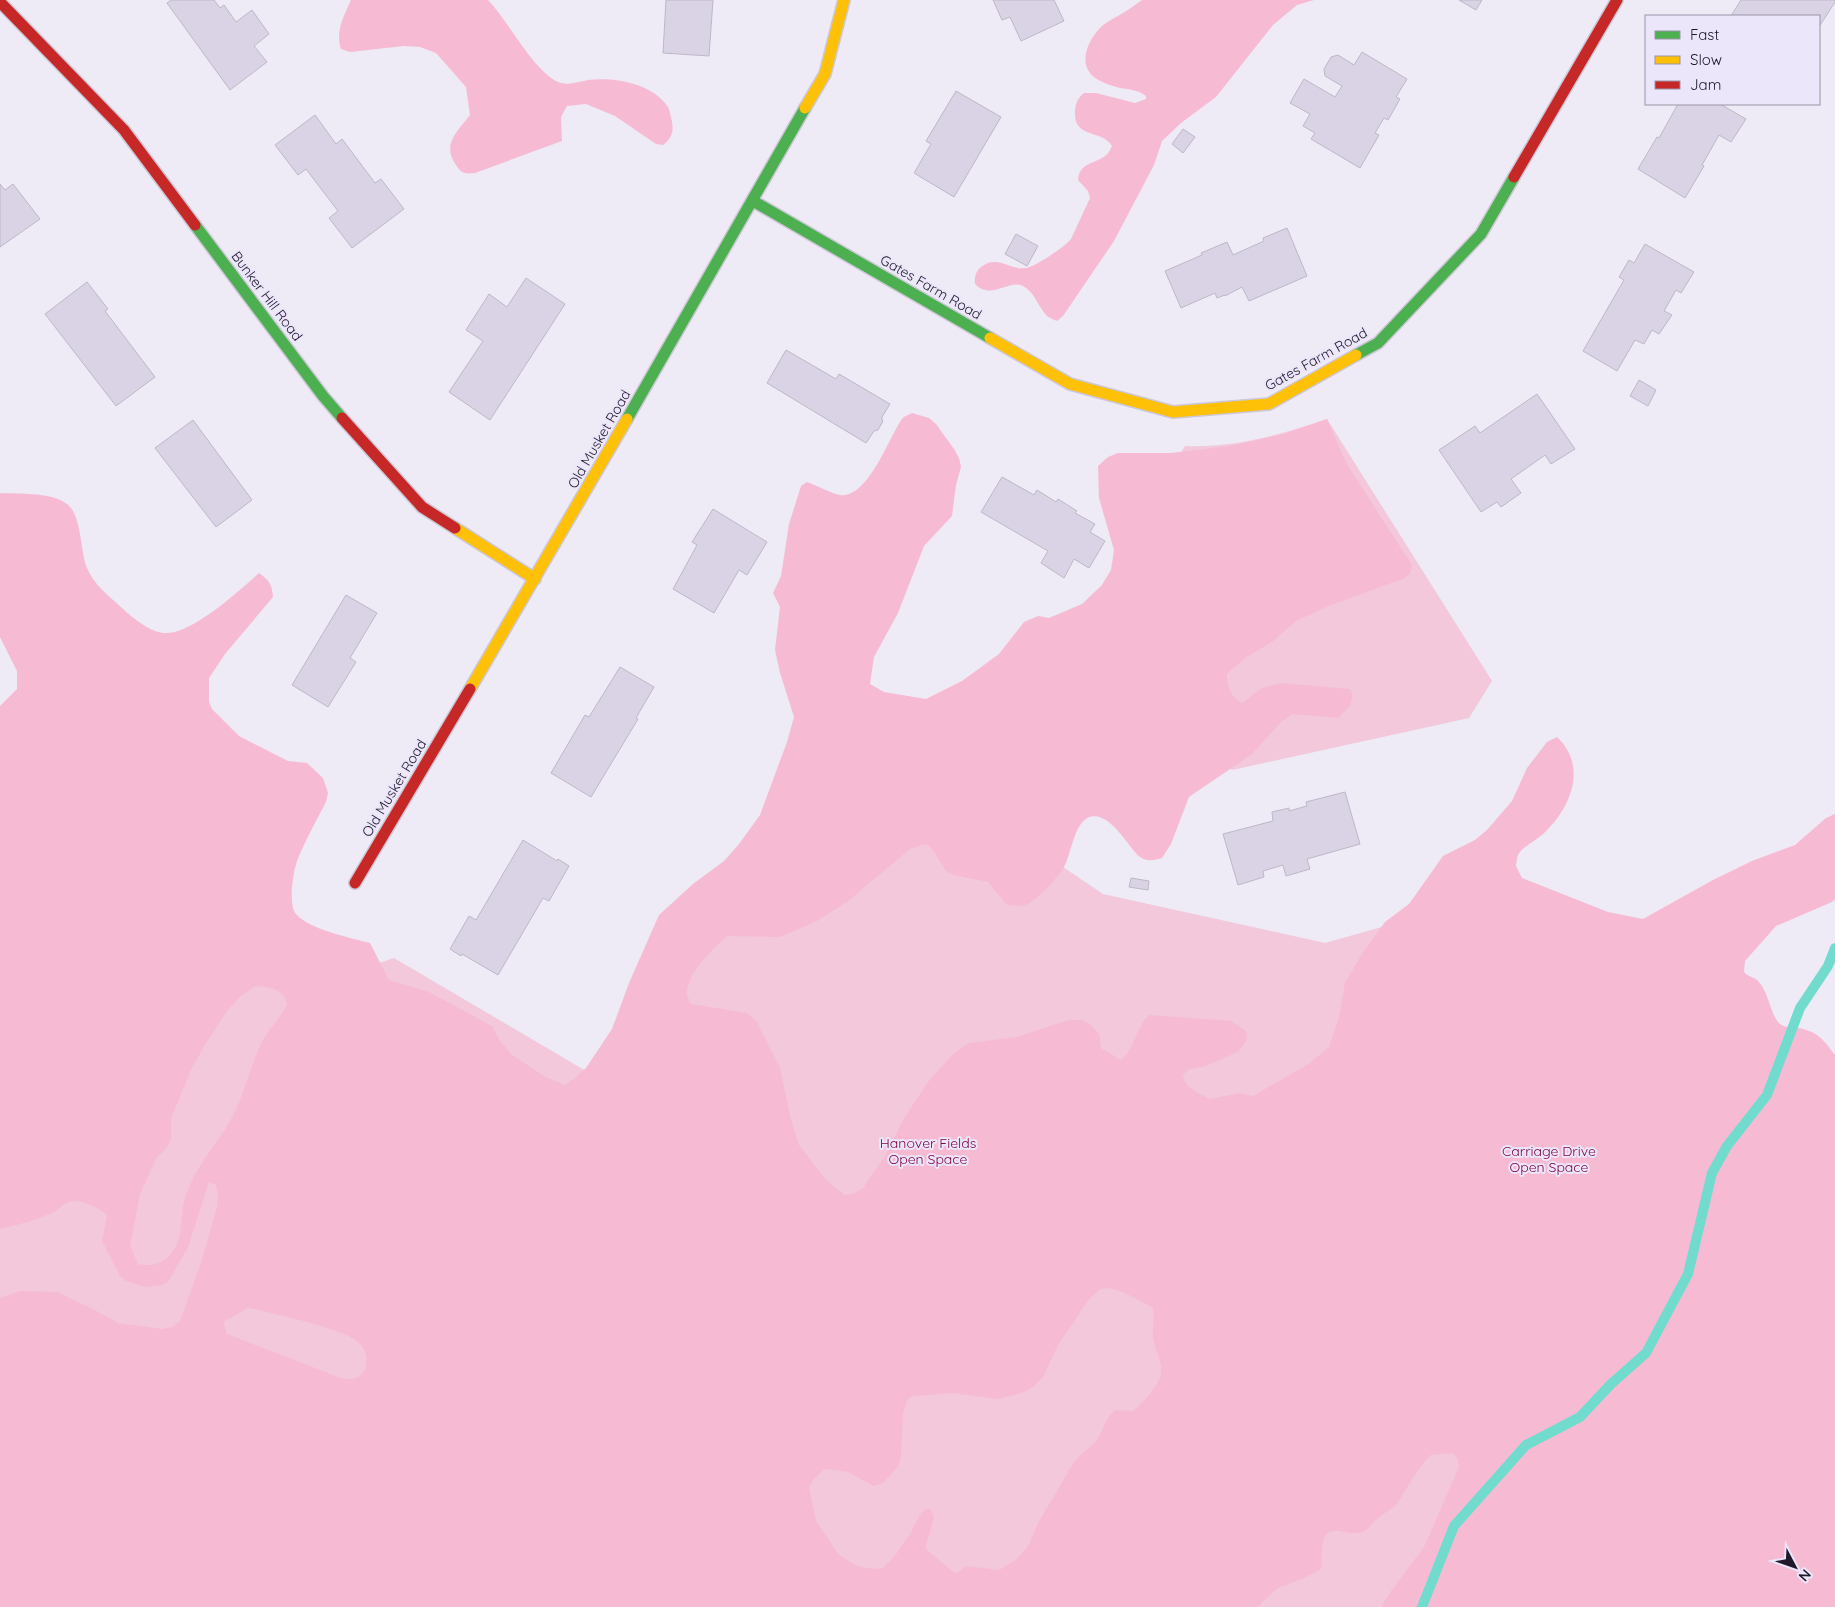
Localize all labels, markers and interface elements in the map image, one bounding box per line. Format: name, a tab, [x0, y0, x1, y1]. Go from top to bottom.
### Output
legend	[1645, 15, 1820, 105]
text: Fast	[1690, 25, 1719, 44]
text: Slow	[1690, 50, 1722, 69]
text: Jam	[1690, 75, 1721, 94]
street label: Bunker Hill Road	[227, 248, 307, 344]
street label: Gates Farm Road	[877, 251, 985, 323]
street label: Gates Farm Road	[1262, 323, 1370, 395]
street label: Old Musket Road	[564, 387, 634, 491]
street label: Old Musket Road	[358, 736, 430, 840]
park label: Hanover Fields Open Space	[880, 1134, 976, 1168]
park label: Carriage Drive Open Space	[1502, 1142, 1596, 1176]
north arrow	[1770, 1542, 1820, 1592]
text: N	[1795, 1566, 1815, 1585]

